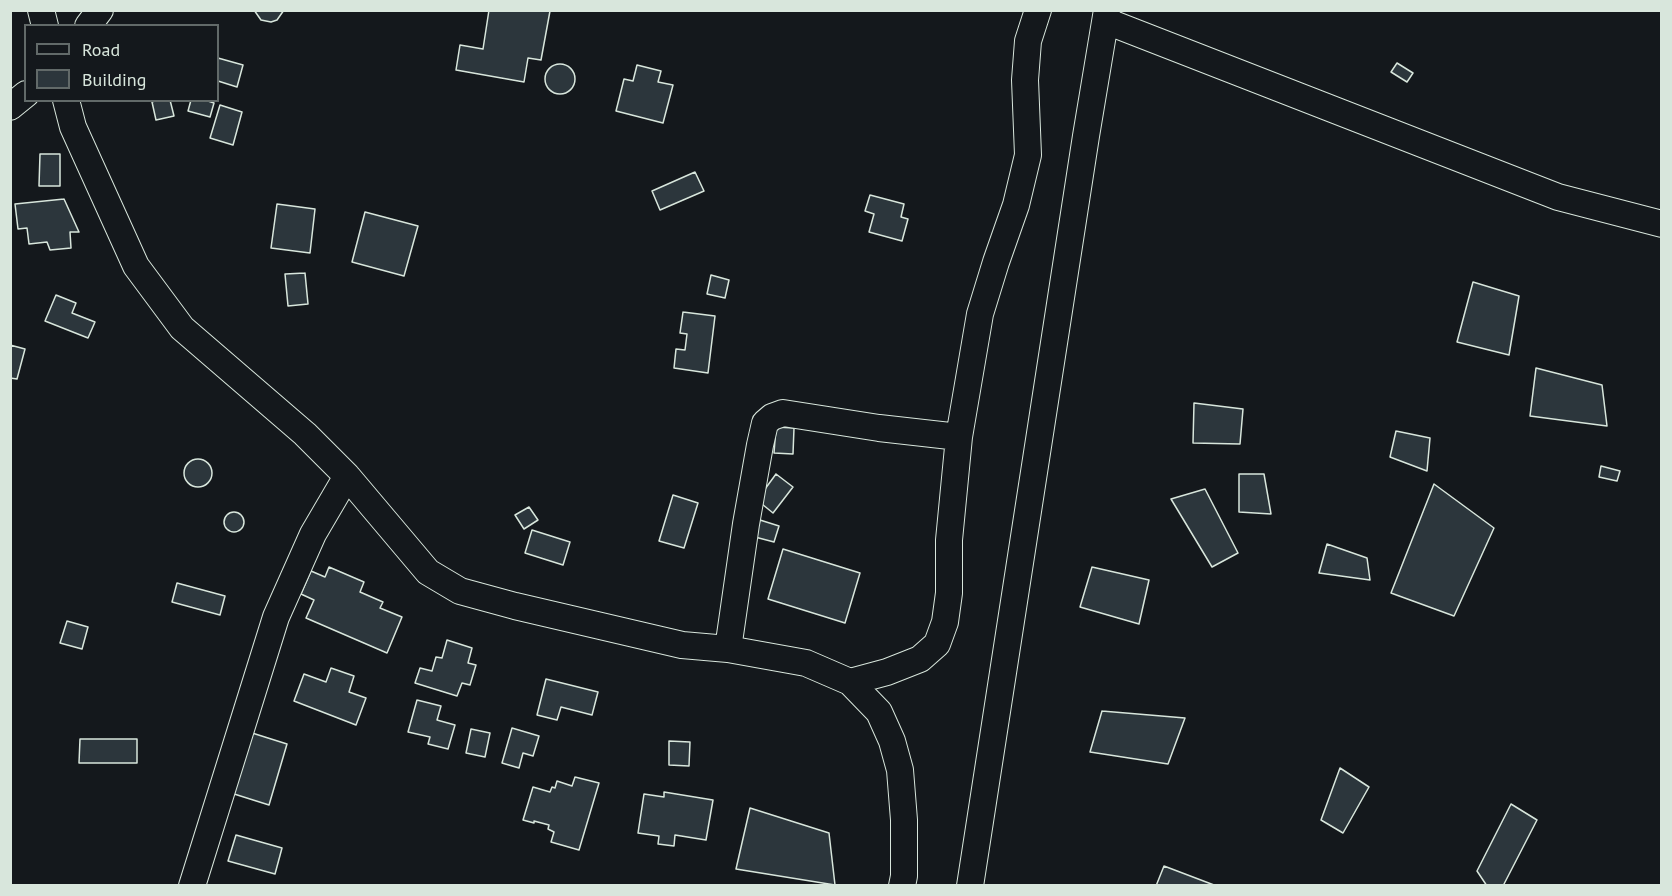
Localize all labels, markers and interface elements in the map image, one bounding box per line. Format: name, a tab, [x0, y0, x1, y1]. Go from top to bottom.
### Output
legend	[24, 24, 219, 102]
text: Road	[82, 38, 120, 61]
text: Building	[82, 68, 146, 91]

